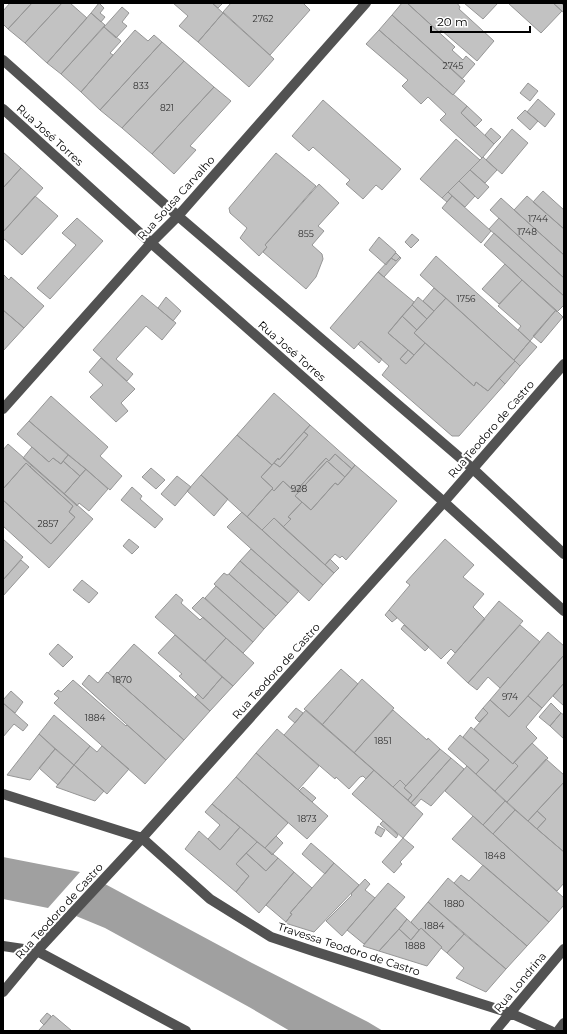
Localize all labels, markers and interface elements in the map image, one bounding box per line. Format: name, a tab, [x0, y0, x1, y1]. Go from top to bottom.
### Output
scale bar	[431, 8, 530, 34]
house number: 2762	[253, 13, 273, 24]
text: 20 m	[437, 14, 468, 29]
house number: 2745	[443, 60, 463, 71]
house number: 833	[133, 80, 149, 91]
street label: Rua José Torres	[14, 101, 87, 169]
house number: 821	[160, 102, 174, 113]
street label: Rua Sousa Carvalho	[134, 153, 218, 243]
house number: 1744	[528, 213, 548, 224]
house number: 1748	[517, 226, 537, 237]
house number: 855	[298, 228, 314, 239]
house number: 1756	[457, 293, 476, 304]
street label: Rua José Torres	[255, 318, 329, 385]
street label: Rua Teodoro de Castro	[445, 377, 537, 481]
house number: 928	[291, 483, 307, 494]
house number: 2857	[37, 518, 59, 529]
street label: Rua Teodoro de Castro	[229, 620, 323, 722]
house number: 1870	[112, 674, 132, 685]
house number: 974	[502, 691, 518, 702]
house number: 1884	[85, 712, 105, 723]
house number: 1851	[374, 735, 392, 746]
house number: 1873	[297, 813, 317, 824]
house number: 1848	[485, 850, 506, 861]
street label: Rua Teodoro de Castro	[12, 860, 106, 962]
house number: 1880	[444, 898, 464, 909]
street label: Travessa Teodoro de Castro	[276, 919, 422, 979]
house number: 1884	[424, 920, 444, 931]
house number: 1888	[405, 940, 425, 951]
street label: Rua Londrina	[491, 949, 549, 1015]

